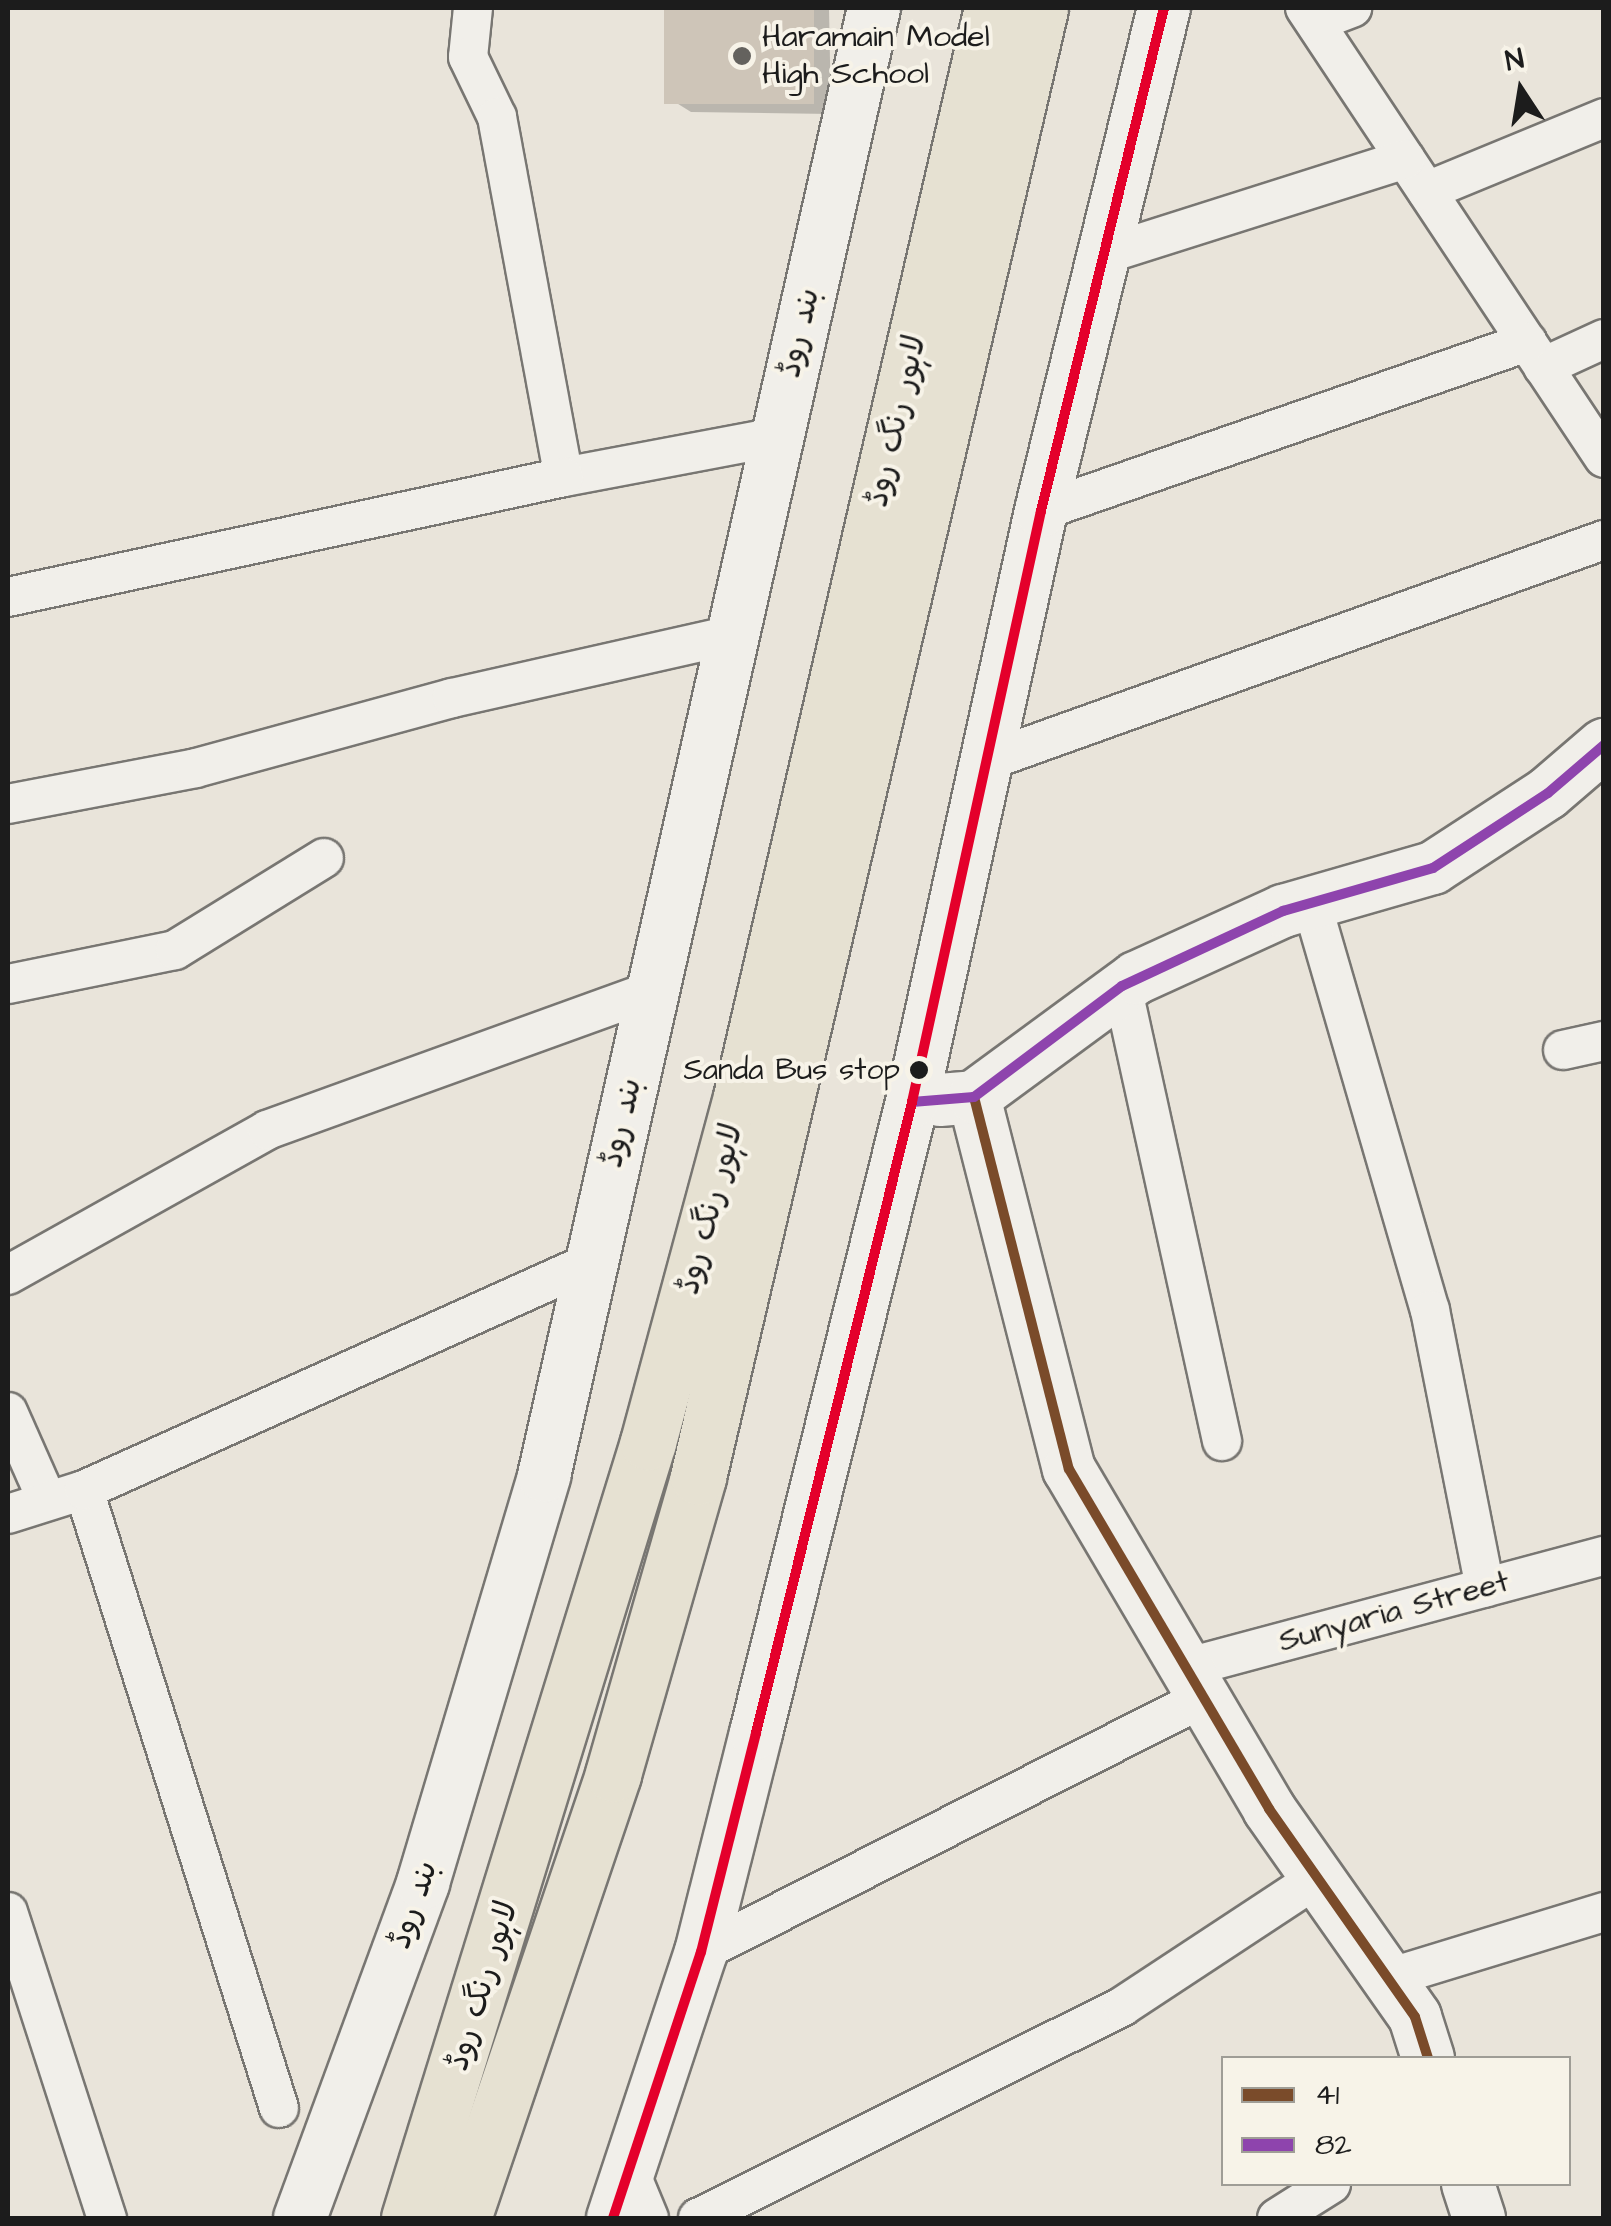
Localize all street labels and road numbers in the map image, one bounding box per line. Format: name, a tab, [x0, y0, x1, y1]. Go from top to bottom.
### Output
street label: بند روڈ	[771, 285, 829, 381]
street label: لاہور رنگ روڈ	[859, 331, 935, 511]
street label: بند روڈ	[593, 1075, 651, 1171]
street label: لاہور رنگ روڈ	[670, 1119, 752, 1299]
street label: Sunyaria Street	[1275, 1563, 1513, 1661]
street label: بند روڈ	[381, 1856, 447, 1954]
street label: لاہور رنگ روڈ	[439, 1897, 527, 2075]

